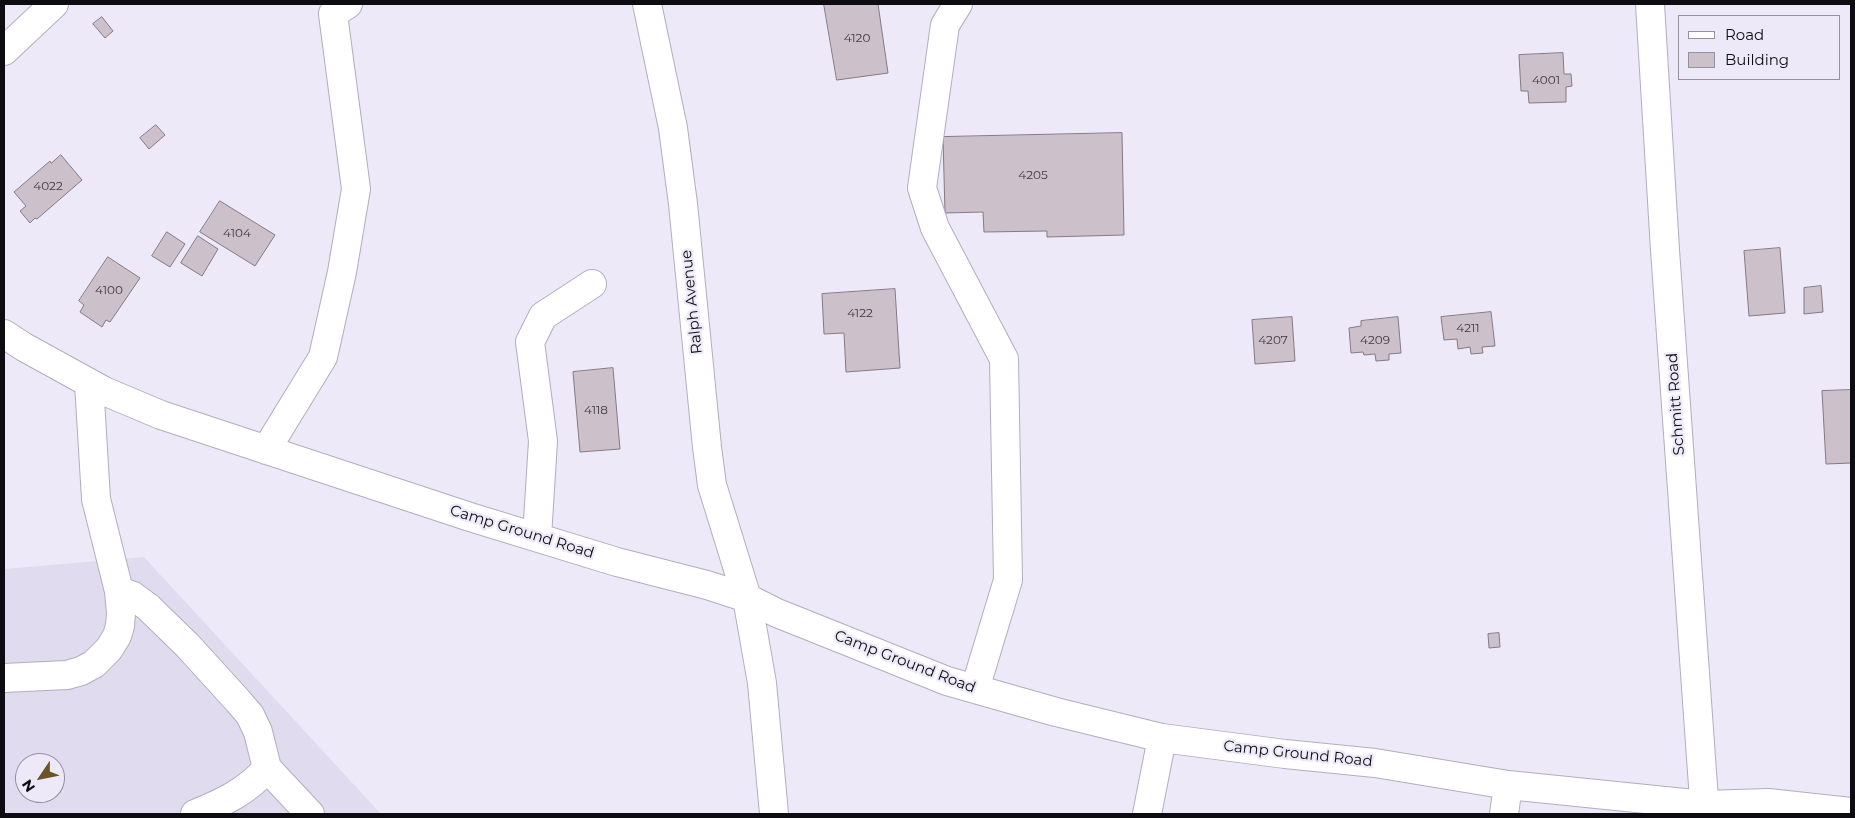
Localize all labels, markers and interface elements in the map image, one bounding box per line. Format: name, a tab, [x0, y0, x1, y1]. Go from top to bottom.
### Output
legend	[1678, 15, 1840, 80]
text: Road	[1725, 25, 1764, 44]
house number: 4120	[844, 31, 870, 45]
text: Building	[1725, 50, 1789, 69]
house number: 4001	[1532, 73, 1560, 87]
house number: 4205	[1018, 168, 1048, 182]
house number: 4022	[33, 179, 63, 193]
house number: 4104	[223, 226, 251, 240]
street label: Ralph Avenue	[678, 249, 706, 355]
house number: 4100	[95, 283, 123, 297]
house number: 4122	[847, 306, 873, 320]
house number: 4211	[1456, 321, 1480, 335]
house number: 4207	[1258, 333, 1288, 347]
house number: 4209	[1360, 333, 1390, 347]
street label: Schmitt Road	[1663, 352, 1689, 456]
house number: 4118	[584, 403, 608, 417]
street label: Camp Ground Road	[448, 502, 596, 562]
street label: Camp Ground Road	[832, 627, 978, 697]
street label: Camp Ground Road	[1223, 737, 1373, 771]
north arrow	[15, 753, 65, 803]
text: N	[18, 776, 39, 796]

